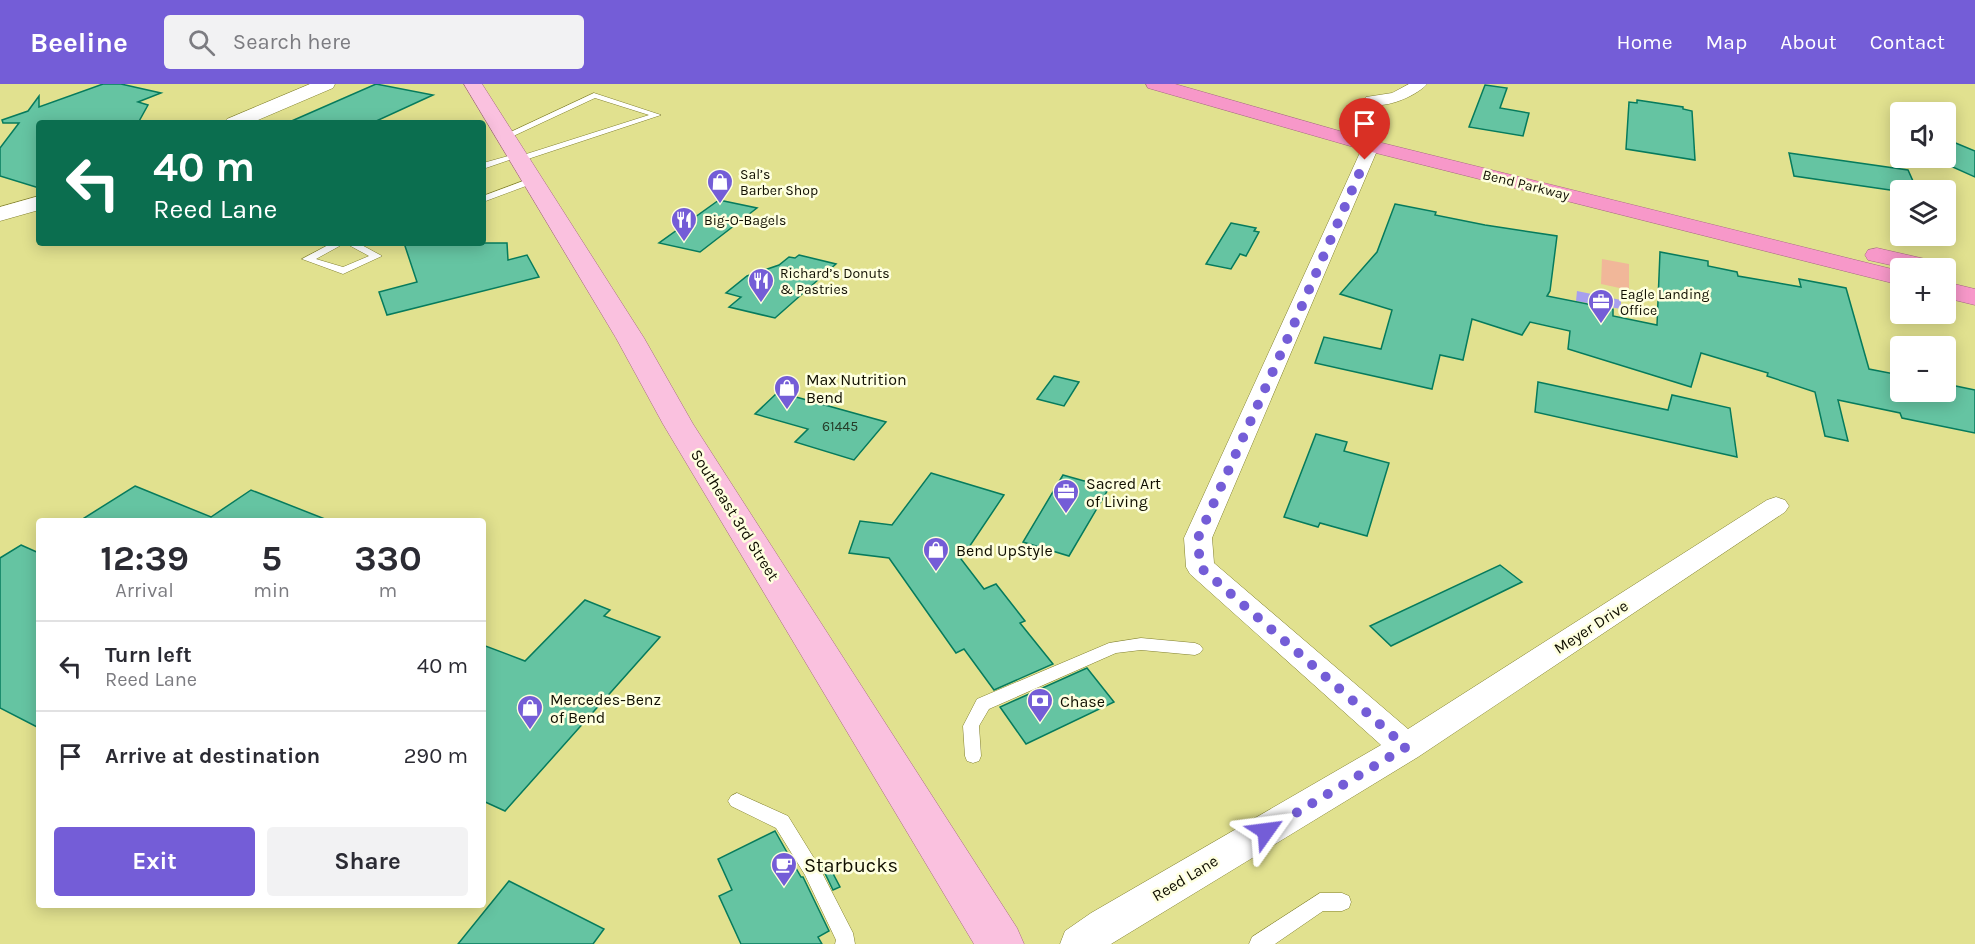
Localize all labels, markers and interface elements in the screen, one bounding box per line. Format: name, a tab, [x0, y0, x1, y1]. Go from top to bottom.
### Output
search box	[164, 15, 584, 69]
text: Beeline	[30, 26, 128, 59]
icon: search	[185, 26, 218, 59]
text: Search here	[233, 29, 351, 55]
text: Home	[1617, 30, 1673, 54]
text: Map	[1706, 30, 1747, 54]
text: About	[1780, 30, 1837, 54]
text: Contact	[1870, 30, 1945, 54]
pin	[1339, 98, 1390, 160]
map controls	[1890, 102, 1956, 402]
button: sound	[1890, 102, 1956, 168]
icon: arrive	[1348, 107, 1381, 140]
text: 40 m	[153, 142, 255, 192]
icon: left	[54, 144, 132, 222]
place label: Sal’s Barber Shop	[740, 166, 818, 199]
street label: Bend Parkway	[1481, 166, 1572, 204]
shop icon: Sal’s Barber Shop	[705, 167, 735, 205]
button: layers	[1890, 180, 1956, 246]
text: Reed Lane	[153, 193, 277, 225]
restaurant icon: Big-O-Bagels	[669, 205, 699, 243]
place label: Big-O-Bagels	[704, 212, 786, 229]
button: +	[1890, 258, 1956, 324]
place label: Richard’s Donuts & Pastries	[780, 265, 890, 298]
restaurant icon: Richard’s Donuts & Pastries	[746, 266, 776, 304]
place label: Eagle Landing Office	[1620, 286, 1710, 319]
office icon: Eagle Landing Office	[1586, 287, 1616, 325]
button: −	[1890, 336, 1956, 402]
place label: Max Nutrition Bend	[806, 370, 907, 407]
shop icon: Max Nutrition Bend	[772, 373, 802, 411]
house number: 61445	[822, 418, 858, 435]
street label: Southeast 3rd Street	[687, 446, 783, 584]
place label: Sacred Art of Living	[1086, 474, 1161, 511]
office icon: Sacred Art of Living	[1051, 477, 1081, 515]
shop icon: Bend UpStyle	[921, 535, 951, 573]
text: 12:39	[100, 537, 189, 579]
text: 5	[261, 537, 282, 579]
text: 330	[354, 537, 422, 579]
place label: Bend UpStyle	[956, 541, 1053, 560]
text: Arrival	[115, 579, 174, 602]
text: min	[253, 579, 290, 602]
text: m	[379, 579, 397, 602]
street label: Meyer Drive	[1550, 596, 1632, 658]
text: Turn left	[105, 642, 192, 668]
icon: left	[54, 650, 87, 683]
text: 40 m	[417, 653, 468, 679]
text: Reed Lane	[105, 668, 197, 691]
bank icon: Chase	[1025, 686, 1055, 724]
place label: Mercedes-Benz of Bend	[550, 690, 661, 727]
place label: Chase	[1060, 692, 1105, 711]
shop icon: Mercedes-Benz of Bend	[515, 693, 545, 731]
icon: arrive	[54, 740, 87, 773]
text: Arrive at destination	[105, 743, 320, 769]
text: 290 m	[404, 743, 468, 769]
position arrow	[1234, 799, 1298, 863]
button: Exit	[54, 827, 255, 896]
button: Share	[267, 827, 468, 896]
cafe icon: Starbucks	[769, 850, 799, 888]
street label: Reed Lane	[1149, 851, 1221, 905]
place label: Starbucks	[804, 854, 898, 877]

